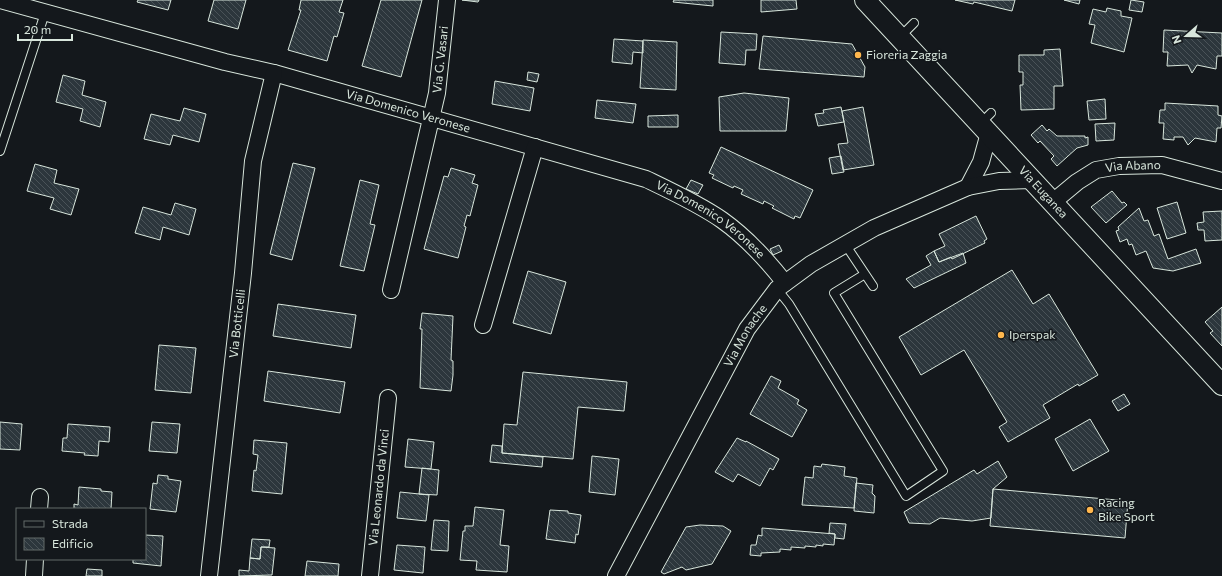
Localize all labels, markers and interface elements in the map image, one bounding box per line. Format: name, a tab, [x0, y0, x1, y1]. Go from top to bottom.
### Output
scale bar	[18, 16, 72, 42]
north arrow	[1166, 16, 1206, 56]
text: 20 m	[24, 22, 51, 36]
street label: Via G. Vasari	[429, 25, 450, 94]
text: N	[1169, 33, 1184, 46]
place label: Fioreria Zaggia	[866, 47, 947, 61]
marker: Fioreria Zaggia	[853, 50, 863, 60]
street label: Via Domenico Veronese	[345, 86, 472, 135]
street label: Via Abano	[1104, 157, 1161, 174]
street label: Via Euganea	[1016, 162, 1071, 220]
street label: Via Domenico Veronese	[654, 177, 768, 260]
street label: Via Botticelli	[226, 288, 247, 359]
street label: Via Monache	[720, 301, 769, 369]
place label: Iperspak	[1009, 327, 1056, 341]
marker: Iperspak	[996, 330, 1006, 340]
street label: Via Leonardo da Vinci	[365, 428, 391, 546]
place label: Racing Bike Sport	[1098, 495, 1155, 523]
marker: Racing Bike Sport	[1085, 505, 1095, 515]
legend	[16, 508, 146, 560]
text: Strada	[52, 516, 88, 530]
text: Edificio	[52, 536, 93, 550]

